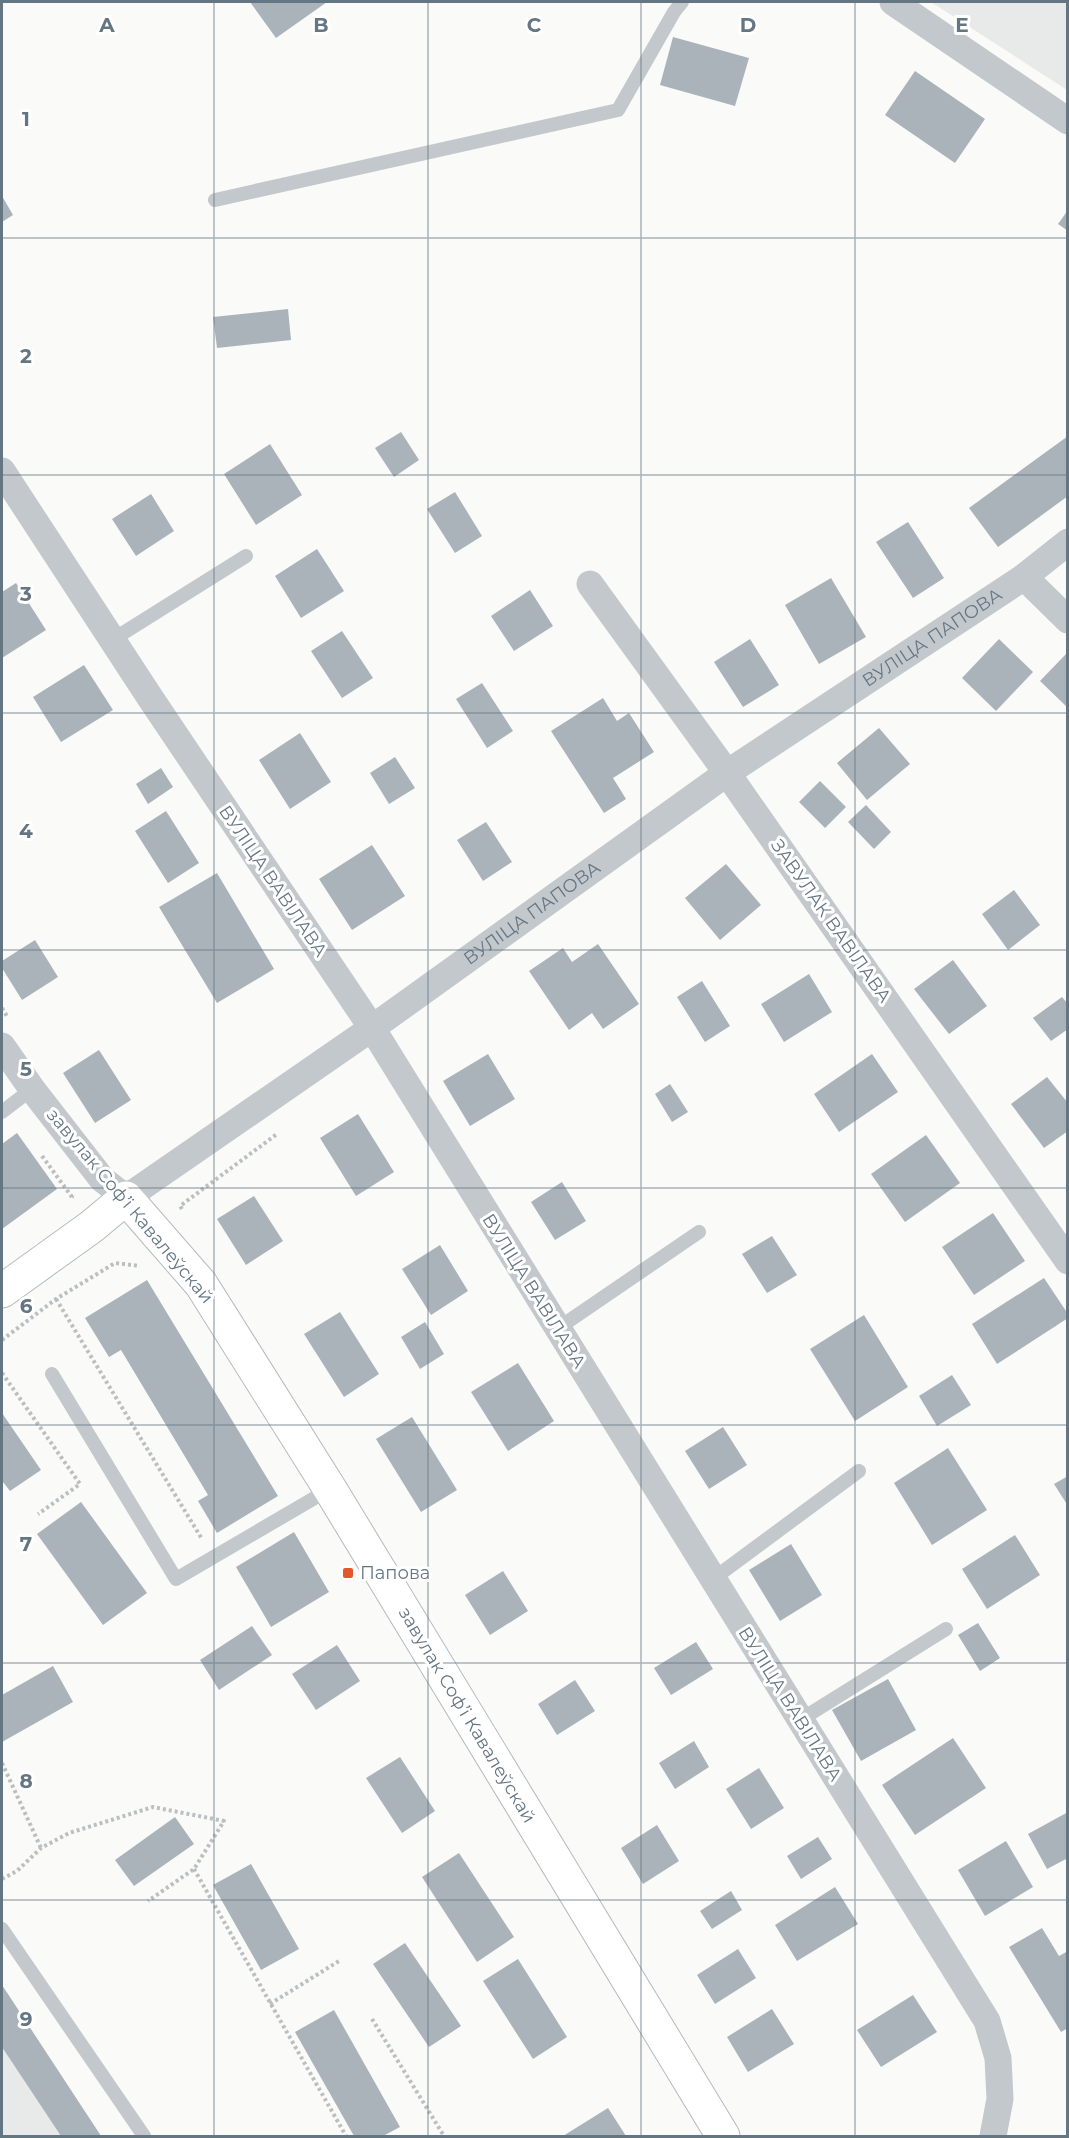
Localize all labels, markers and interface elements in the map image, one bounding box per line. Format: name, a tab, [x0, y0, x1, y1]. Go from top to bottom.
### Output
text: A	[98, 13, 115, 37]
text: B	[313, 13, 329, 37]
text: C	[527, 13, 542, 37]
text: D	[740, 13, 756, 37]
text: E	[955, 13, 969, 37]
text: 1	[22, 107, 30, 131]
text: 2	[20, 344, 32, 368]
text: 3	[19, 582, 32, 606]
street label: ВУЛІЦА ПАПОВА	[858, 583, 1007, 692]
street label: ВУЛІЦА ВАВІЛАВА	[214, 801, 332, 961]
text: 4	[19, 819, 33, 843]
street label: ЗАВУЛАК ВАВІЛАВА	[766, 835, 896, 1007]
street label: ВУЛІЦА ПАПОВА	[459, 856, 605, 970]
text: 5	[20, 1057, 32, 1081]
street label: завулак Софʼі Кавалеўскай	[42, 1104, 218, 1308]
street label: ВУЛІЦА ВАВІЛАВА	[478, 1210, 591, 1373]
text: 6	[20, 1294, 33, 1318]
text: 7	[20, 1532, 32, 1556]
place label: Папова	[360, 1562, 430, 1584]
marker: Папова	[341, 1566, 355, 1580]
street label: завулак Софʼі Кавалеўскай	[394, 1603, 540, 1827]
street label: ВУЛІЦА ВАВІЛАВА	[734, 1623, 847, 1786]
text: 8	[19, 1769, 33, 1793]
text: 9	[20, 2007, 32, 2031]

